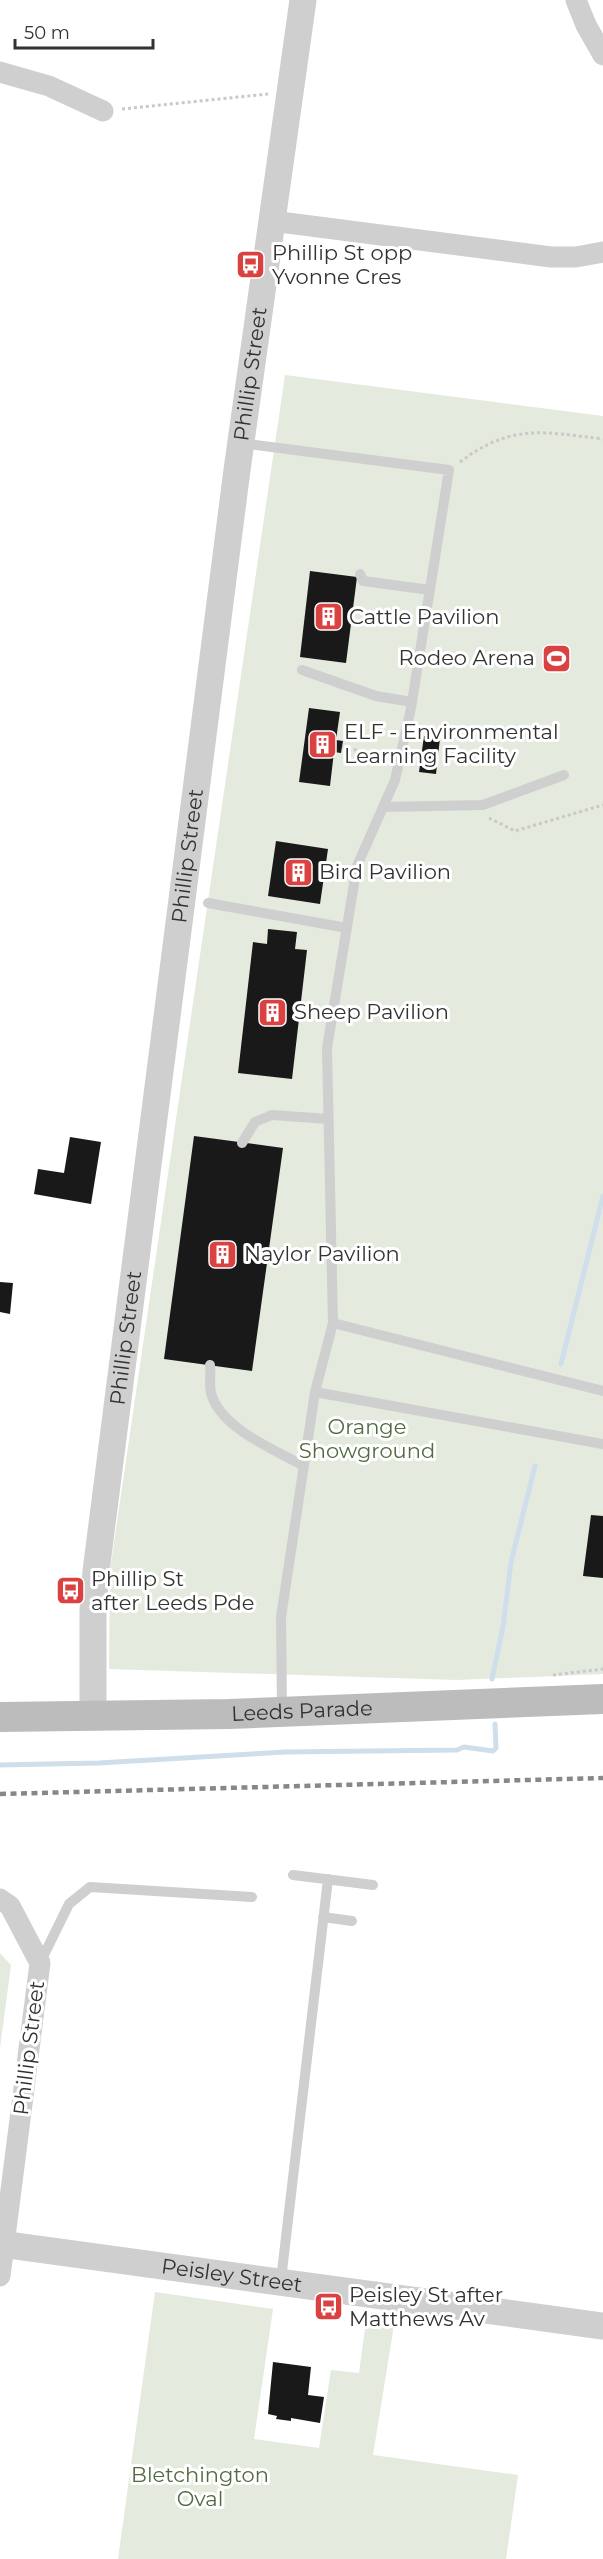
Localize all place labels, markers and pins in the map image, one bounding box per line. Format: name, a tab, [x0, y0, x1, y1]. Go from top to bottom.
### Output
place label: Phillip St opp Yvonne Cres	[272, 240, 412, 289]
bus stop icon: Phillip St opp Yvonne Cres	[235, 249, 267, 281]
building icon: Cattle Pavilion	[312, 601, 344, 633]
place label: Cattle Pavilion	[349, 604, 499, 629]
sports icon: Rodeo Arena	[540, 642, 572, 674]
place label: Rodeo Arena	[399, 645, 535, 670]
place label: ELF - Environmental Learning Facility	[344, 719, 559, 768]
building icon: ELF - Environmental Learning Facility	[307, 728, 339, 760]
building icon: Bird Pavilion	[282, 856, 314, 888]
place label: Bird Pavilion	[319, 859, 451, 884]
building icon: Sheep Pavilion	[257, 996, 289, 1028]
place label: Sheep Pavilion	[294, 999, 449, 1024]
building icon: Naylor Pavilion	[207, 1238, 239, 1270]
place label: Naylor Pavilion	[244, 1241, 400, 1266]
place label: Phillip St after Leeds Pde	[91, 1566, 255, 1615]
bus stop icon: Phillip St after Leeds Pde	[54, 1575, 86, 1607]
place label: Peisley St after Matthews Av	[349, 2282, 503, 2331]
bus stop icon: Peisley St after Matthews Av	[312, 2291, 344, 2323]

